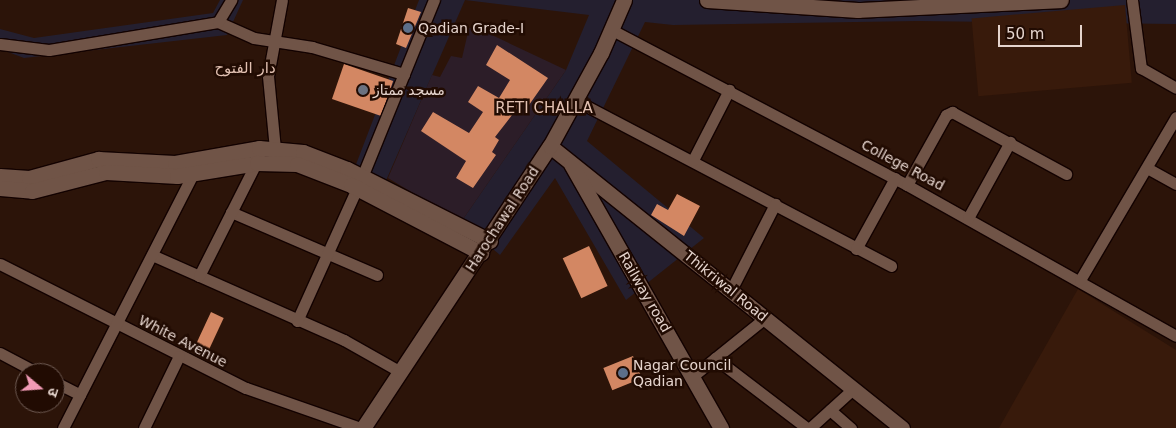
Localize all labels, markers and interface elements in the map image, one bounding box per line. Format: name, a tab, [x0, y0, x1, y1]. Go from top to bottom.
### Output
scale bar	[1001, 15, 1085, 47]
place label: Qadian Grade-I	[418, 20, 524, 36]
marker: Qadian Grade-I	[402, 22, 414, 34]
text: 50 m	[1006, 25, 1044, 43]
district label: دار الفتوح	[214, 60, 276, 78]
place label: مسجد ممتاز	[373, 82, 445, 98]
marker: مسجد ممتاز	[357, 84, 369, 96]
district label: RETI CHALLA	[488, 100, 600, 118]
street label: College Road	[859, 136, 947, 194]
street label: Harochawal Road	[462, 163, 542, 275]
street label: Thikriwal Road	[681, 247, 771, 325]
street label: Railway road	[615, 249, 675, 335]
street label: White Avenue	[136, 311, 230, 371]
place label: Nagar Council Qadian	[633, 357, 731, 390]
north arrow	[15, 363, 65, 413]
marker: Nagar Council Qadian	[617, 367, 629, 379]
text: उ	[44, 386, 62, 399]

